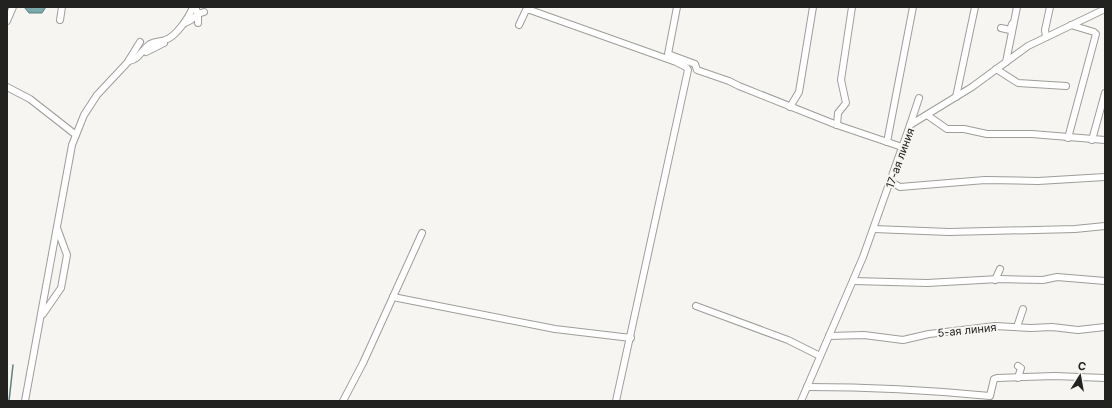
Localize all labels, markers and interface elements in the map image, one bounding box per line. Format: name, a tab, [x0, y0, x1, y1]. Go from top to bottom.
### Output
street label: 17-ая линия	[883, 126, 917, 190]
street label: 5-ая линия	[937, 320, 997, 340]
north arrow	[1060, 356, 1100, 396]
text: С	[1077, 359, 1087, 374]

